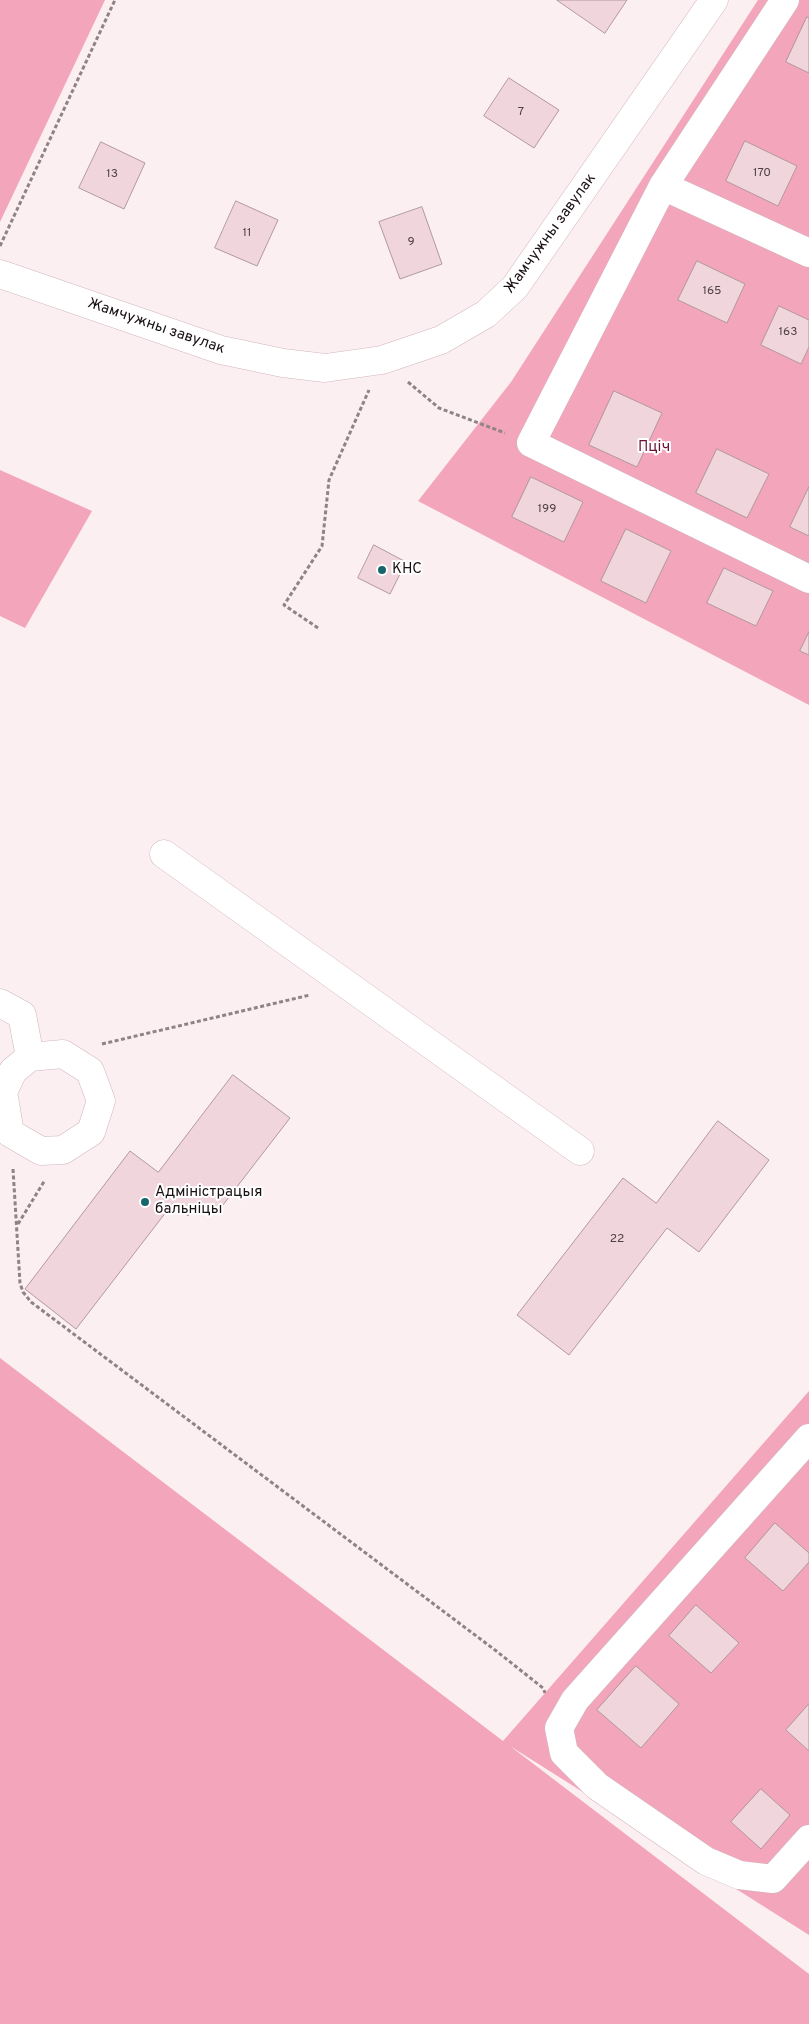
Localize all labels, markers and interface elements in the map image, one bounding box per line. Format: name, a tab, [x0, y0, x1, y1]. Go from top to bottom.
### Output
house number: 7	[518, 106, 524, 120]
house number: 170	[753, 167, 771, 181]
house number: 13	[106, 168, 118, 182]
street label: Жамчужны завулак	[501, 170, 601, 298]
house number: 11	[243, 227, 251, 241]
house number: 9	[407, 236, 415, 250]
house number: 165	[702, 285, 722, 299]
street label: Жамчужны завулак	[85, 295, 227, 359]
house number: 163	[779, 326, 797, 340]
park label: Пціч	[638, 439, 670, 457]
house number: 199	[538, 503, 556, 517]
place label: КНС	[392, 561, 422, 579]
marker: КНС	[376, 564, 388, 576]
place label: Адміністрацыя бальніцы	[155, 1184, 262, 1219]
marker: Адміністрацыя бальніцы	[139, 1196, 151, 1208]
house number: 22	[610, 1233, 624, 1247]

